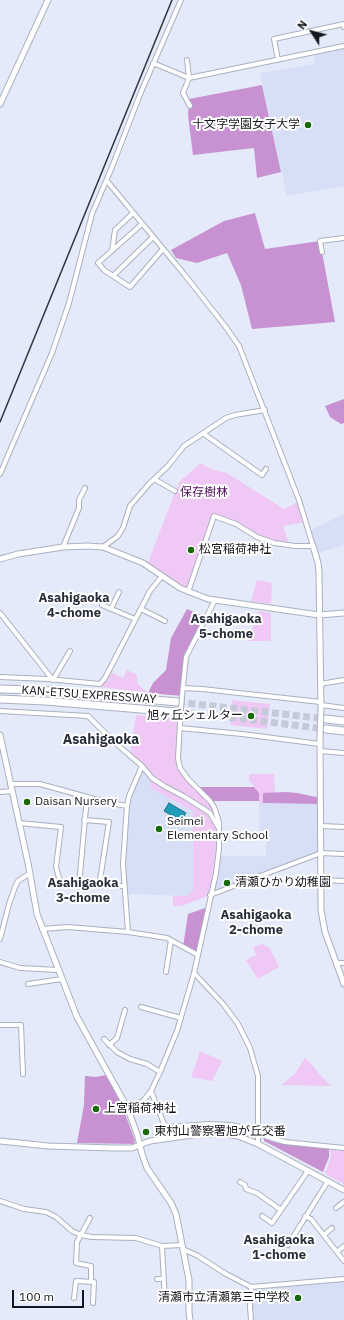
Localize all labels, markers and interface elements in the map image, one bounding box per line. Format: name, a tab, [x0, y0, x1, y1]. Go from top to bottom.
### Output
north arrow	[292, 12, 332, 52]
text: N	[294, 18, 310, 32]
place label: 十文字学園女子大学	[192, 118, 300, 132]
marker: 十文字学園女子大学	[303, 120, 313, 130]
park label: 保存樹林	[180, 486, 228, 500]
place label: 松宮稲荷神社	[199, 543, 271, 557]
marker: 松宮稲荷神社	[186, 545, 196, 555]
district label: Asahigaoka 4-chome	[38, 590, 110, 621]
district label: Asahigaoka 5-chome	[190, 611, 262, 642]
street label: KAN-ETSU EXPRESSWAY	[21, 683, 157, 707]
place label: 旭ヶ丘シェルター	[147, 709, 243, 723]
marker: 旭ヶ丘シェルター	[246, 711, 256, 721]
district label: Asahigaoka	[63, 732, 139, 748]
place label: Daisan Nursery	[35, 795, 117, 809]
marker: Daisan Nursery	[22, 797, 32, 807]
place label: Seimei Elementary School	[167, 815, 268, 843]
marker: Seimei Elementary School	[154, 824, 164, 834]
district label: Asahigaoka 3-chome	[47, 875, 119, 906]
place label: 清瀬ひかり幼稚園	[235, 876, 331, 890]
marker: 清瀬ひかり幼稚園	[222, 878, 232, 888]
district label: Asahigaoka 2-chome	[220, 907, 292, 938]
place label: 上宮稲荷神社	[104, 1102, 176, 1116]
marker: 上宮稲荷神社	[91, 1104, 101, 1114]
place label: 東村山警察署旭が丘交番	[154, 1125, 286, 1139]
marker: 東村山警察署旭が丘交番	[141, 1127, 151, 1137]
district label: Asahigaoka 1-chome	[243, 1232, 315, 1263]
scale bar	[14, 1282, 86, 1308]
text: 100 m	[19, 1289, 54, 1304]
place label: 清瀬市立清瀬第三中学校	[158, 1291, 290, 1305]
marker: 清瀬市立清瀬第三中学校	[293, 1293, 303, 1303]

